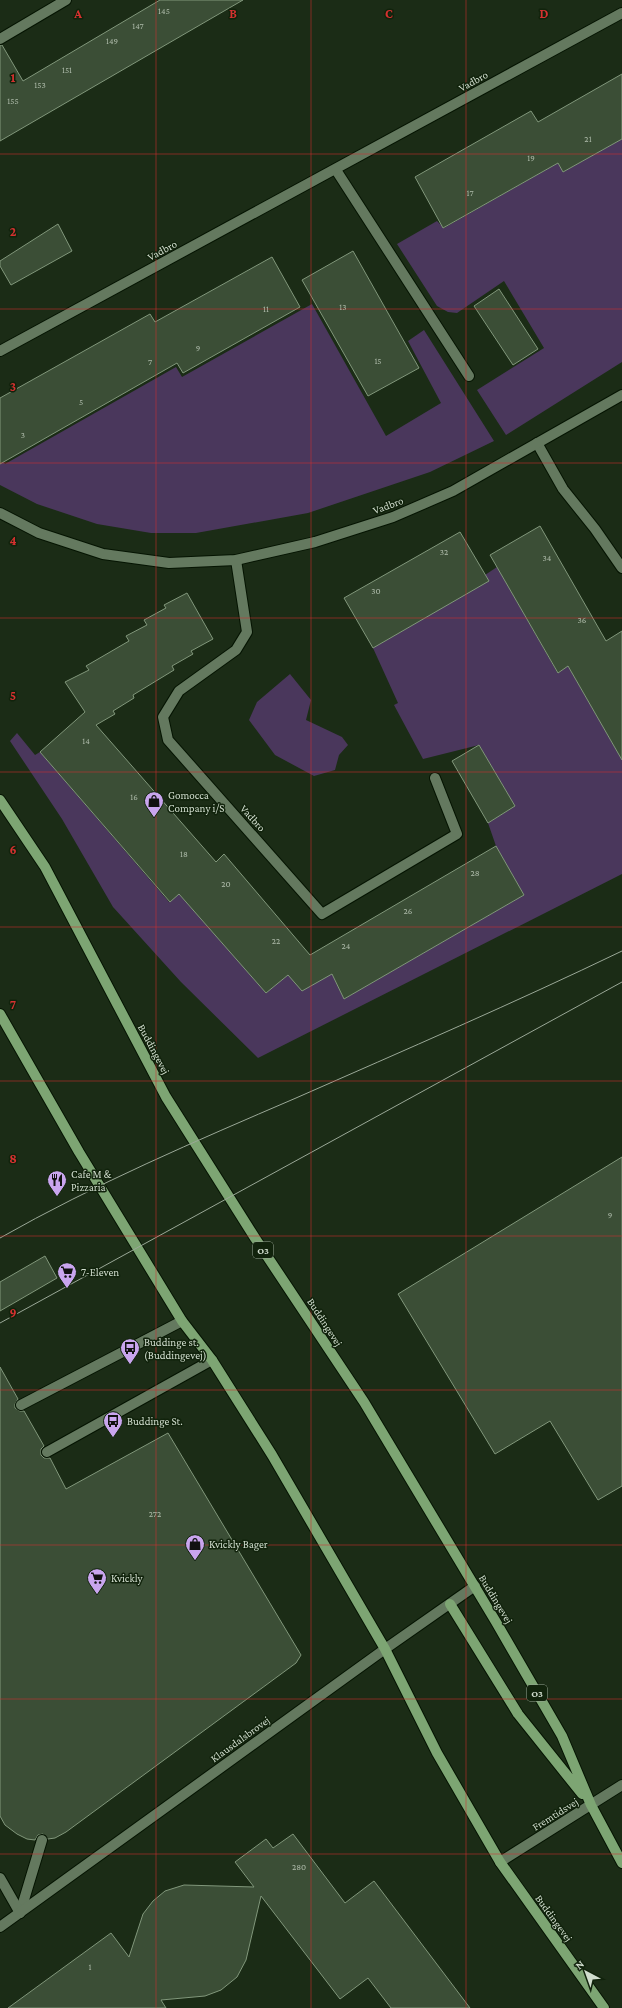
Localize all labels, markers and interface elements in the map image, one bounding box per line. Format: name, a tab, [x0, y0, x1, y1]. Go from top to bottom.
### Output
text: A	[73, 6, 82, 21]
house number: 145	[158, 6, 170, 16]
text: B	[229, 6, 237, 21]
text: C	[385, 6, 393, 21]
text: D	[540, 6, 549, 21]
house number: 147	[132, 21, 144, 31]
house number: 149	[106, 36, 118, 46]
house number: 151	[62, 65, 72, 75]
street label: Vadbro	[456, 68, 490, 94]
text: 1	[11, 70, 16, 85]
house number: 153	[34, 80, 46, 90]
house number: 155	[7, 96, 19, 106]
house number: 21	[584, 134, 592, 144]
house number: 19	[527, 153, 535, 163]
house number: 17	[466, 188, 474, 198]
text: 2	[10, 224, 17, 239]
street label: Vadbro	[145, 237, 179, 263]
house number: 13	[339, 302, 347, 312]
house number: 11	[263, 304, 269, 314]
house number: 9	[196, 343, 201, 353]
house number: 15	[374, 356, 382, 366]
house number: 7	[148, 357, 152, 367]
text: 3	[10, 379, 16, 394]
house number: 5	[79, 397, 83, 407]
house number: 3	[21, 430, 25, 440]
street label: Vadbro	[371, 494, 405, 516]
text: 4	[9, 533, 17, 548]
house number: 32	[440, 547, 448, 557]
house number: 34	[543, 553, 552, 563]
house number: 30	[371, 586, 381, 596]
house number: 36	[578, 615, 587, 625]
text: 5	[10, 688, 16, 703]
house number: 14	[82, 736, 90, 746]
place label: Gomocca Company i/S	[168, 789, 224, 815]
shop icon: Gomocca Company i/S	[143, 790, 165, 818]
house number: 16	[130, 792, 138, 802]
street label: Vadbro	[238, 802, 268, 834]
text: 6	[9, 842, 17, 857]
house number: 18	[180, 849, 188, 859]
house number: 28	[470, 868, 480, 878]
house number: 20	[221, 879, 231, 889]
house number: 26	[404, 906, 413, 916]
house number: 22	[272, 936, 280, 946]
house number: 24	[342, 941, 351, 951]
text: 7	[10, 997, 16, 1012]
street label: Buddingevej	[135, 1022, 172, 1077]
text: 8	[9, 1151, 17, 1166]
place label: Cafe M & Pizzaria	[71, 1168, 112, 1193]
restaurant icon: Cafe M & Pizzaria	[46, 1169, 68, 1197]
house number: 9	[608, 1210, 613, 1220]
road number: O3	[253, 1242, 273, 1258]
supermarket icon: 7-Eleven	[56, 1261, 78, 1289]
place label: 7-Eleven	[81, 1266, 119, 1278]
street label: Buddingevej	[304, 1296, 345, 1349]
text: 9	[9, 1305, 17, 1320]
place label: Buddinge st. (Buddingevej)	[144, 1336, 207, 1362]
bus stop icon: Buddinge st. (Buddingevej)	[119, 1337, 141, 1365]
bus stop icon: Buddinge St.	[102, 1410, 124, 1438]
place label: Buddinge St.	[127, 1415, 183, 1428]
house number: 272	[149, 1509, 161, 1519]
shop icon: Kvickly Bager	[184, 1533, 206, 1561]
place label: Kvickly Bager	[209, 1538, 268, 1551]
supermarket icon: Kvickly	[86, 1567, 108, 1595]
place label: Kvickly	[111, 1572, 144, 1585]
street label: Buddingevej	[476, 1572, 515, 1626]
road number: O3	[527, 1685, 547, 1701]
street label: Klausdalsbrovej	[208, 1713, 273, 1765]
street label: Fremtidsvej	[530, 1795, 581, 1834]
house number: 280	[292, 1862, 306, 1872]
street label: Buddingevej	[532, 1892, 575, 1945]
north arrow	[566, 1952, 606, 1992]
text: N	[573, 1957, 587, 1971]
house number: 1	[89, 1962, 92, 1972]

